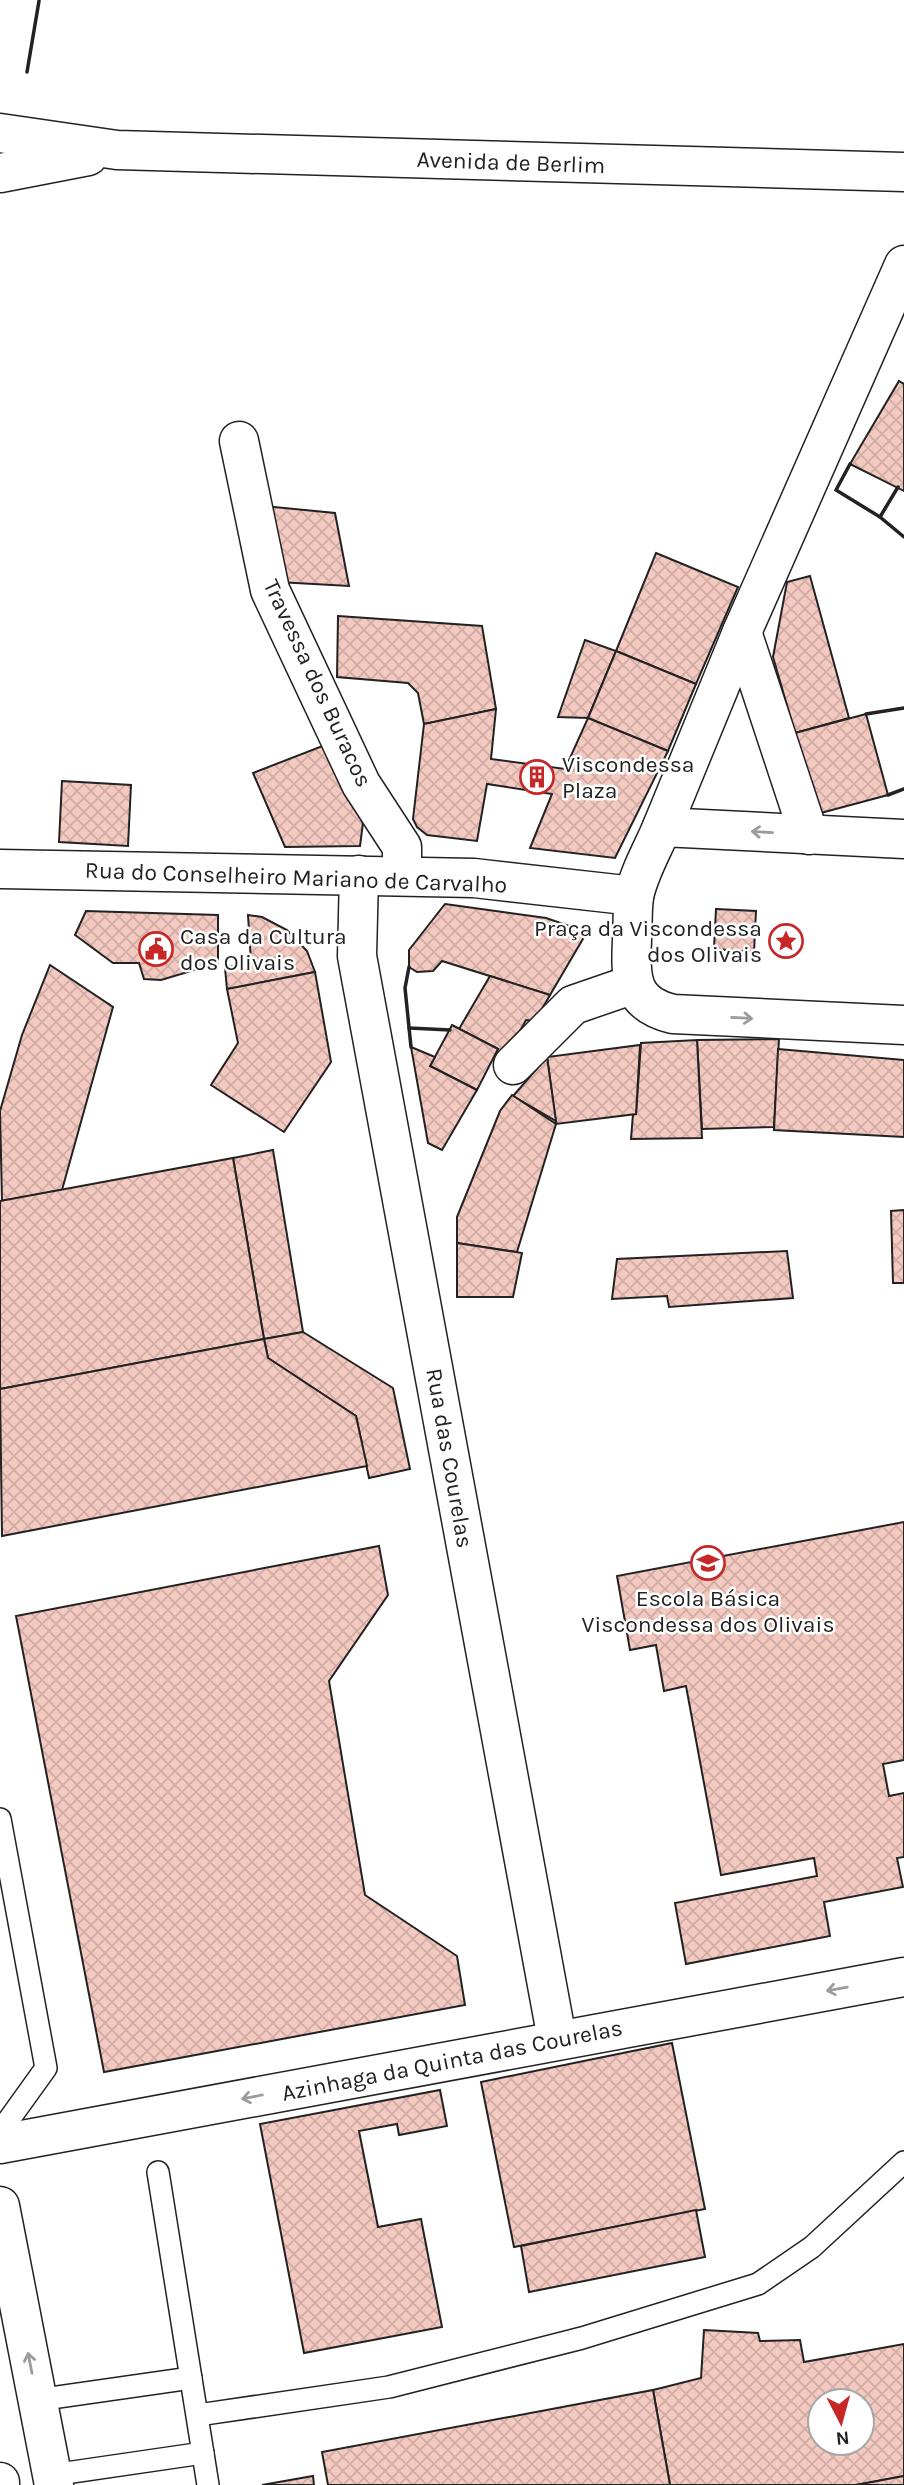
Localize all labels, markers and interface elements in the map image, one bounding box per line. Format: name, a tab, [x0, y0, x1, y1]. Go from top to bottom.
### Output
street label: Avenida de Berlim	[416, 146, 606, 179]
street label: Travessa dos Buracos	[258, 575, 378, 791]
place label: Viscondessa Plaza	[562, 751, 694, 804]
building icon: Viscondessa Plaza	[518, 758, 556, 796]
one-way arrow	[751, 826, 774, 839]
street label: Rua do Conselheiro Mariano de Carvalho	[84, 857, 508, 898]
place label: Praça da Viscondessa dos Olivais	[534, 915, 762, 968]
place icon: Praça da Viscondessa dos Olivais	[767, 922, 805, 960]
place label: Casa da Cultura dos Olivais	[180, 923, 347, 976]
public building icon: Casa da Cultura dos Olivais	[137, 930, 175, 968]
one-way arrow	[730, 1011, 753, 1024]
street label: Rua das Courelas	[420, 1366, 479, 1550]
school or university icon: Escola Básica Viscondessa dos Olivais	[689, 1544, 727, 1582]
place label: Escola Básica Viscondessa dos Olivais	[582, 1585, 834, 1638]
one-way arrow	[826, 1983, 849, 1996]
street label: Azinhaga da Quinta das Courelas	[279, 2014, 625, 2107]
one-way arrow	[241, 2091, 264, 2104]
one-way arrow	[23, 2352, 37, 2375]
north arrow	[806, 2387, 876, 2457]
text: N	[835, 2426, 851, 2450]

